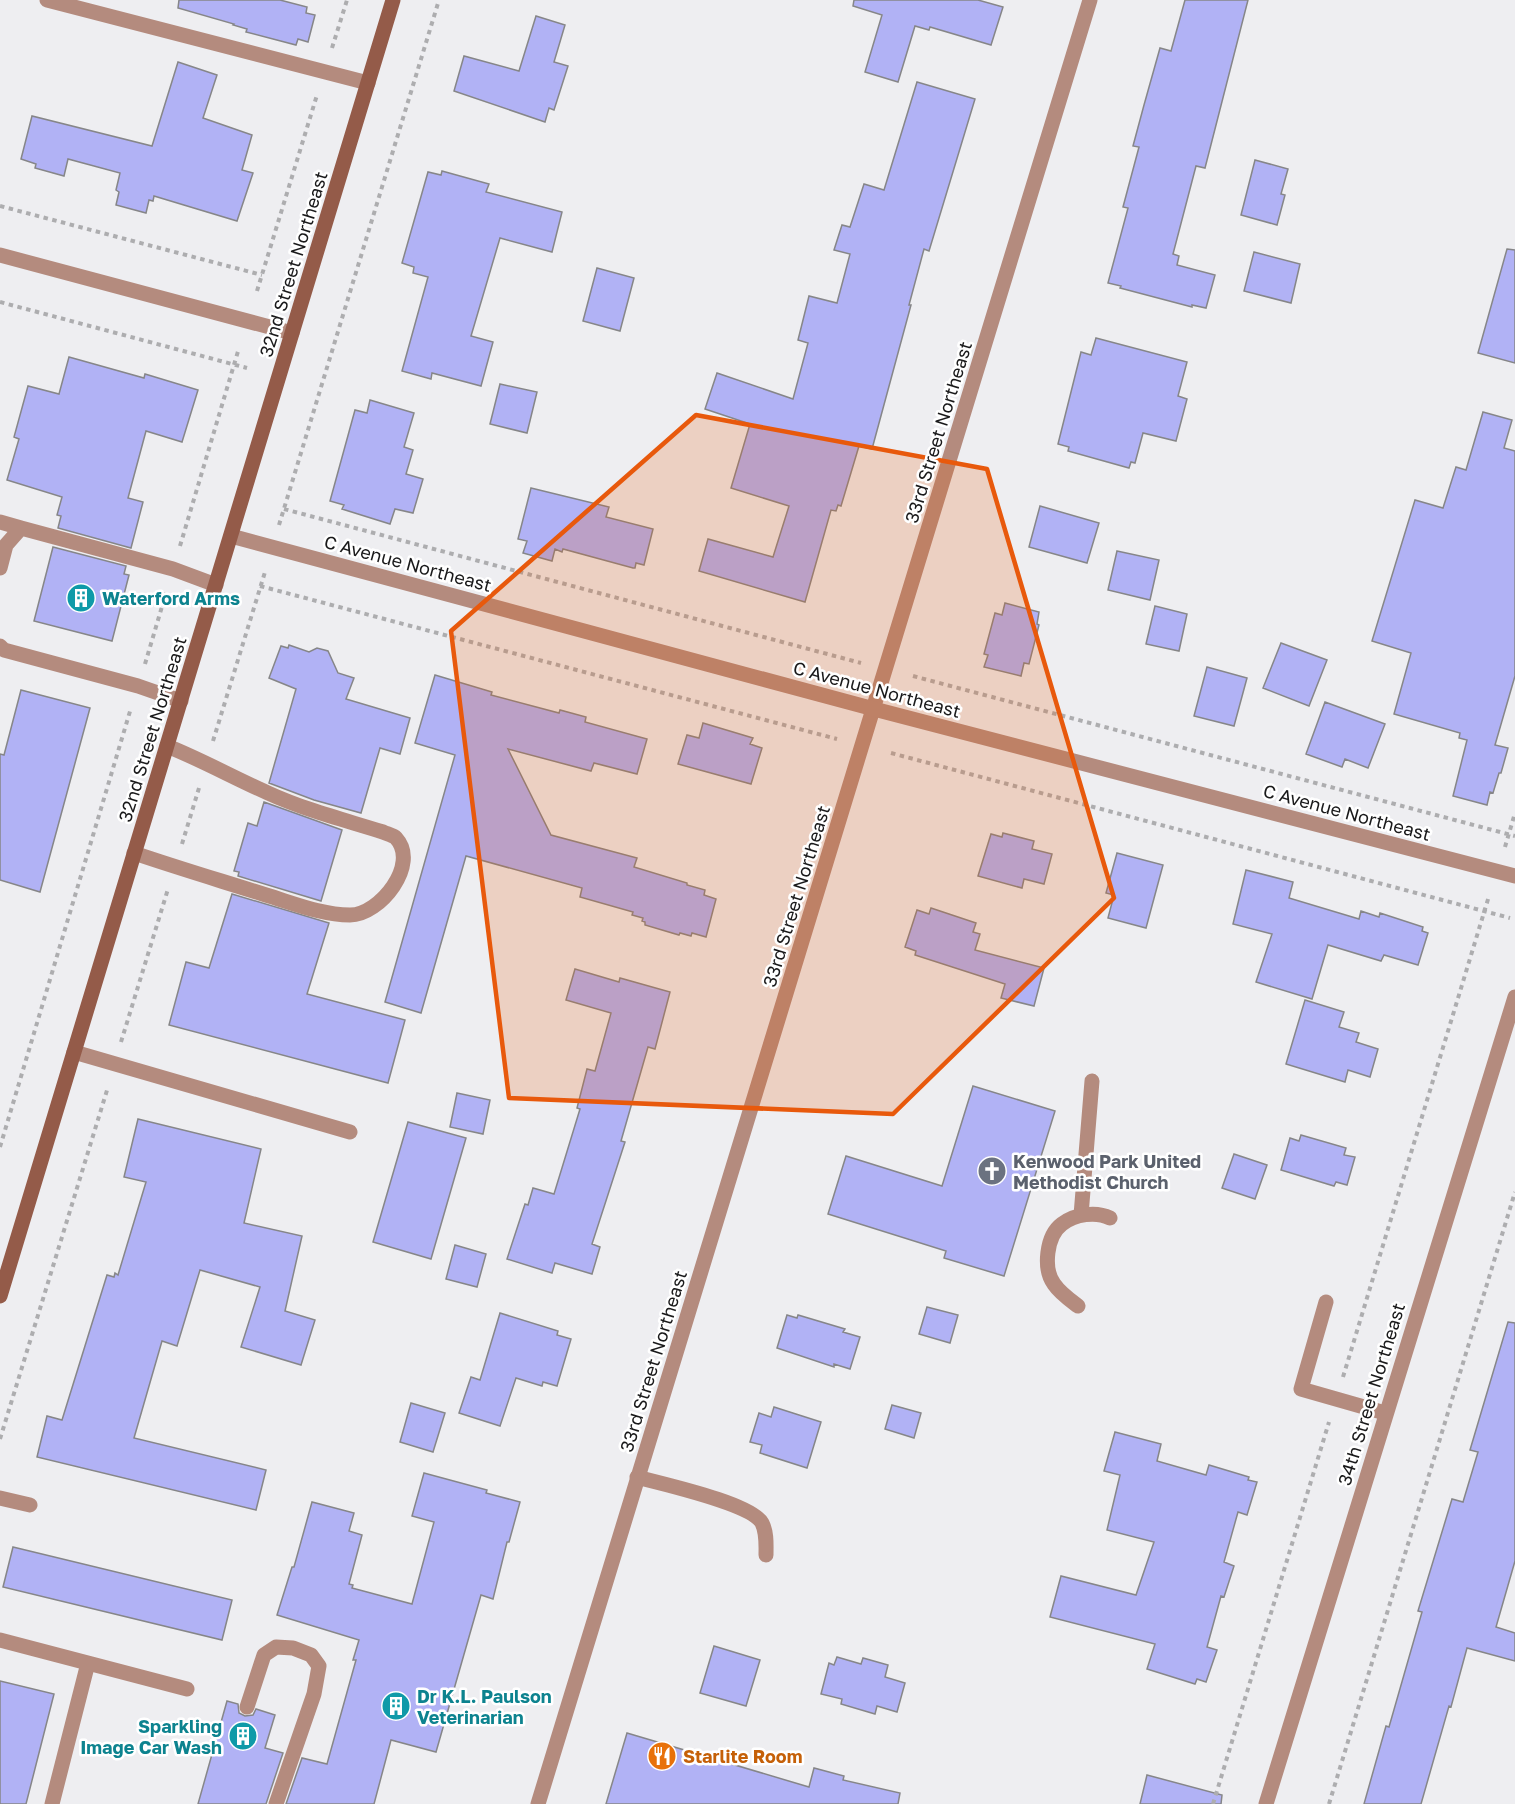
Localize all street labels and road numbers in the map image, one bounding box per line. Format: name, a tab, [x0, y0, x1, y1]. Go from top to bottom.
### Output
street label: 32nd Street Northeast	[254, 169, 332, 359]
street label: 33rd Street Northeast	[900, 339, 976, 525]
street label: C Avenue Northeast	[322, 530, 494, 596]
street label: 32nd Street Northeast	[113, 634, 191, 824]
street label: C Avenue Northeast	[791, 656, 963, 722]
street label: C Avenue Northeast	[1261, 779, 1433, 845]
street label: 33rd Street Northeast	[758, 803, 834, 989]
street label: 33rd Street Northeast	[615, 1268, 691, 1454]
street label: 34th Street Northeast	[1333, 1300, 1409, 1488]

